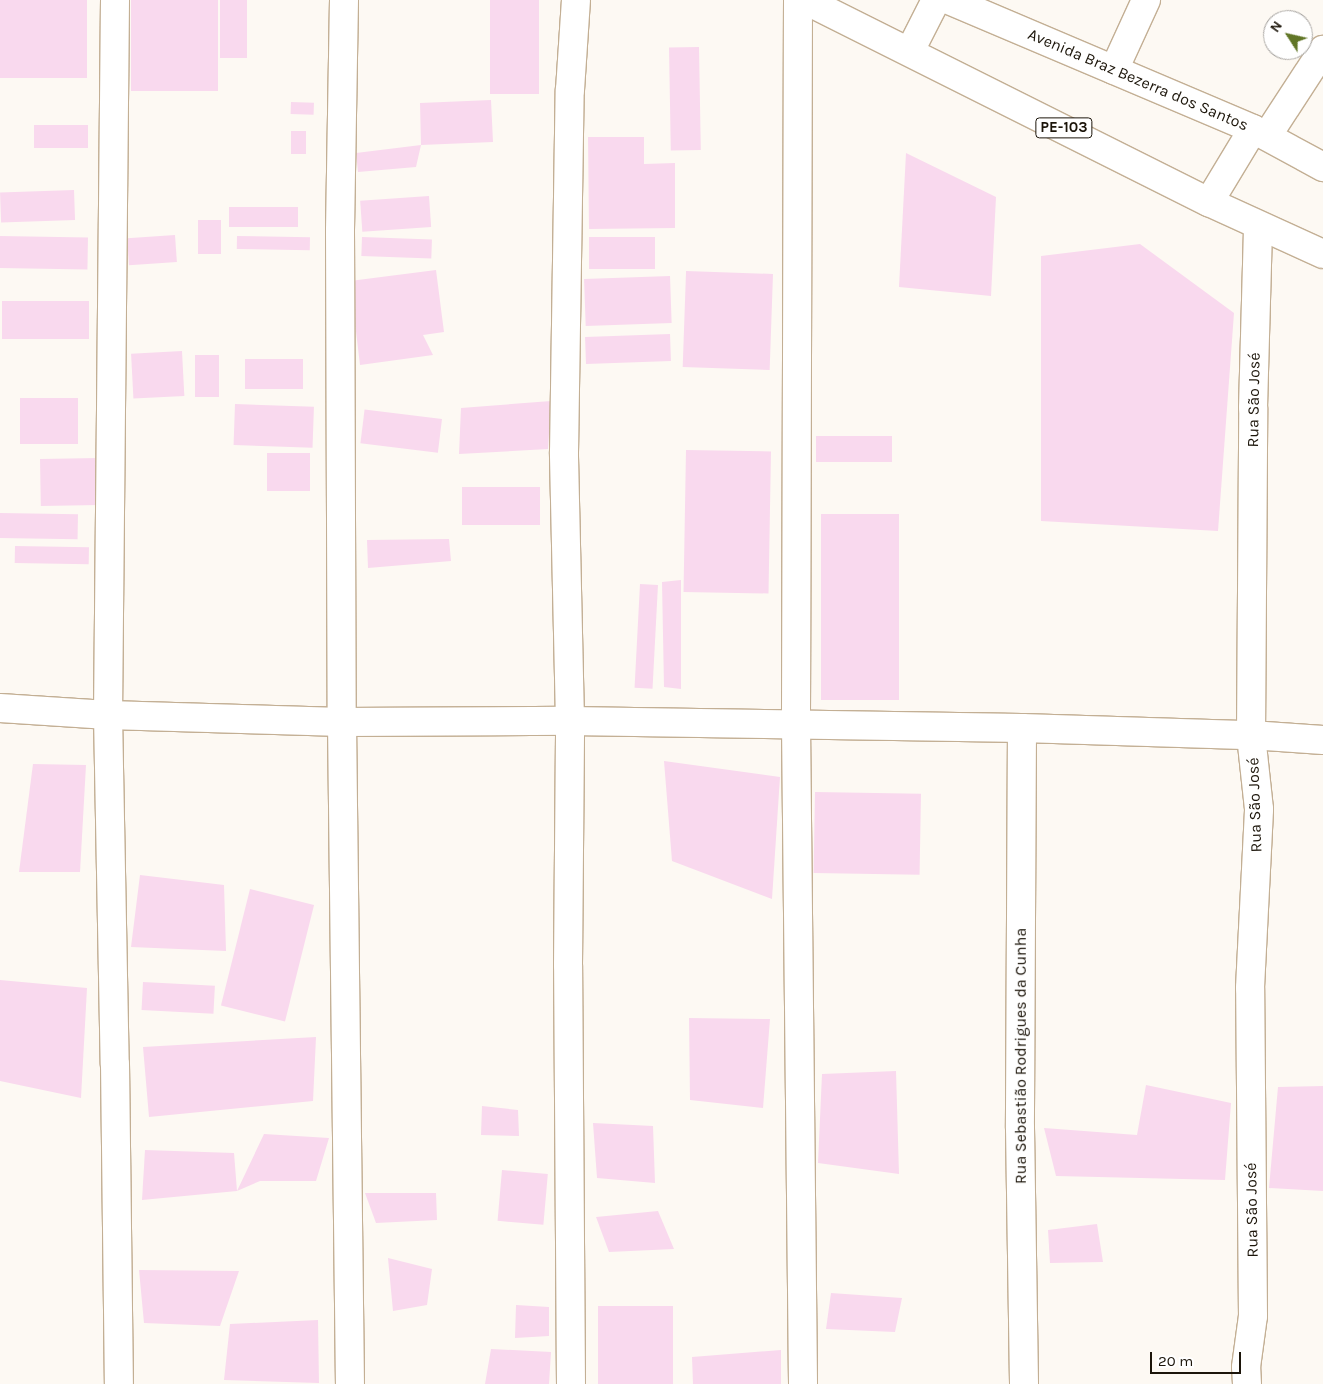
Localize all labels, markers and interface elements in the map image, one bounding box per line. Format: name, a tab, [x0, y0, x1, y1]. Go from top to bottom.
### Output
north arrow	[1263, 10, 1313, 60]
text: N	[1266, 18, 1286, 36]
street label: Avenida Braz Bezerra dos Santos	[1025, 25, 1251, 135]
road number: PE-103	[1035, 116, 1093, 140]
street label: Rua São José	[1244, 352, 1264, 448]
street label: Rua São José	[1244, 757, 1266, 853]
street label: Rua Sebastião Rodrigues da Cunha	[1011, 928, 1031, 1184]
street label: Rua São José	[1242, 1162, 1262, 1258]
scale bar	[1153, 1342, 1244, 1374]
text: 20 m	[1158, 1352, 1193, 1370]

